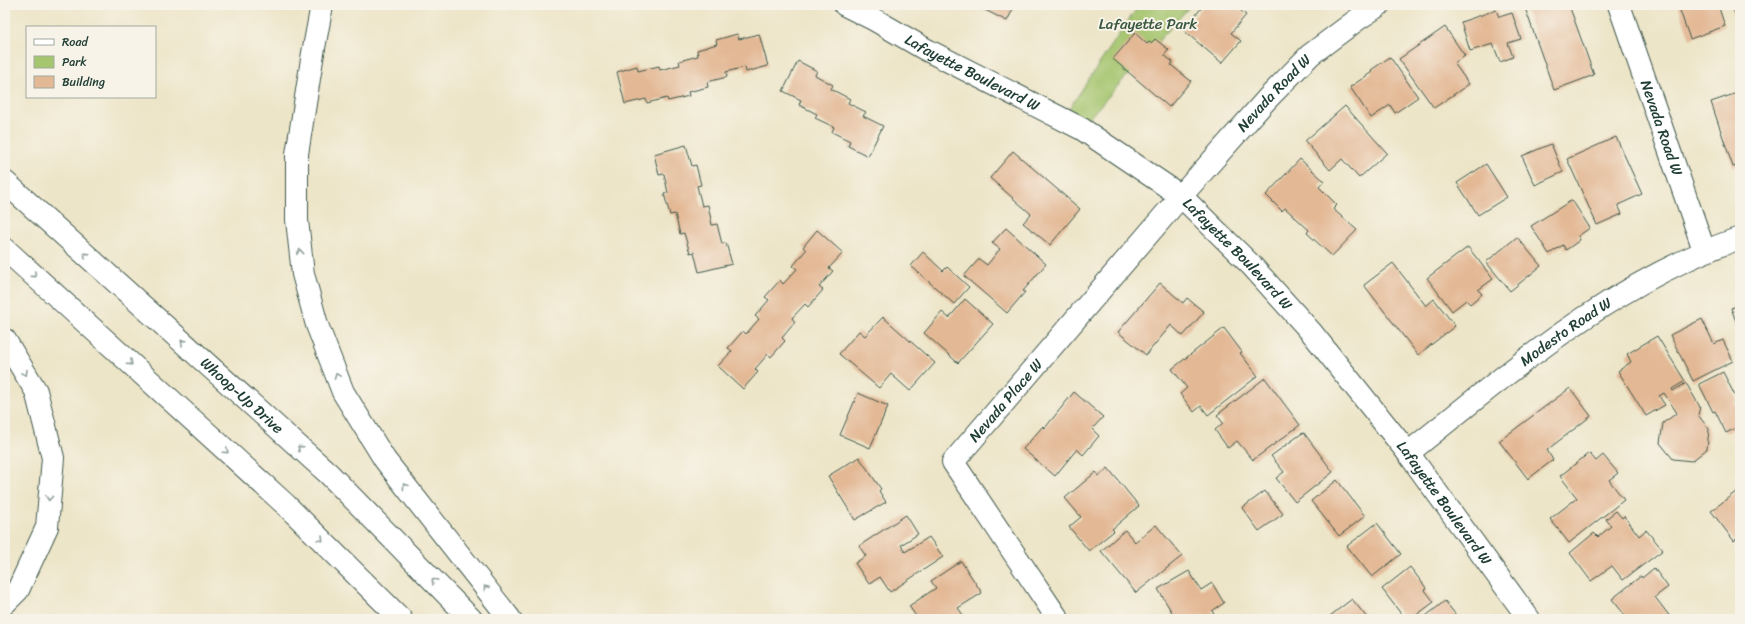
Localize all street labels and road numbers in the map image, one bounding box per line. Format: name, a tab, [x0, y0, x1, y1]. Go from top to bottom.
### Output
street label: Lafayette Boulevard W	[900, 27, 1045, 118]
street label: Nevada Road W	[1230, 48, 1318, 138]
street label: Nevada Road W	[1633, 76, 1690, 179]
street label: Lafayette Boulevard W	[1176, 191, 1299, 316]
street label: Modesto Road W	[1514, 290, 1617, 373]
street label: Whoop-Up Drive	[194, 351, 290, 441]
street label: Nevada Place W	[962, 352, 1050, 448]
street label: Lafayette Boulevard W	[1390, 435, 1499, 571]

